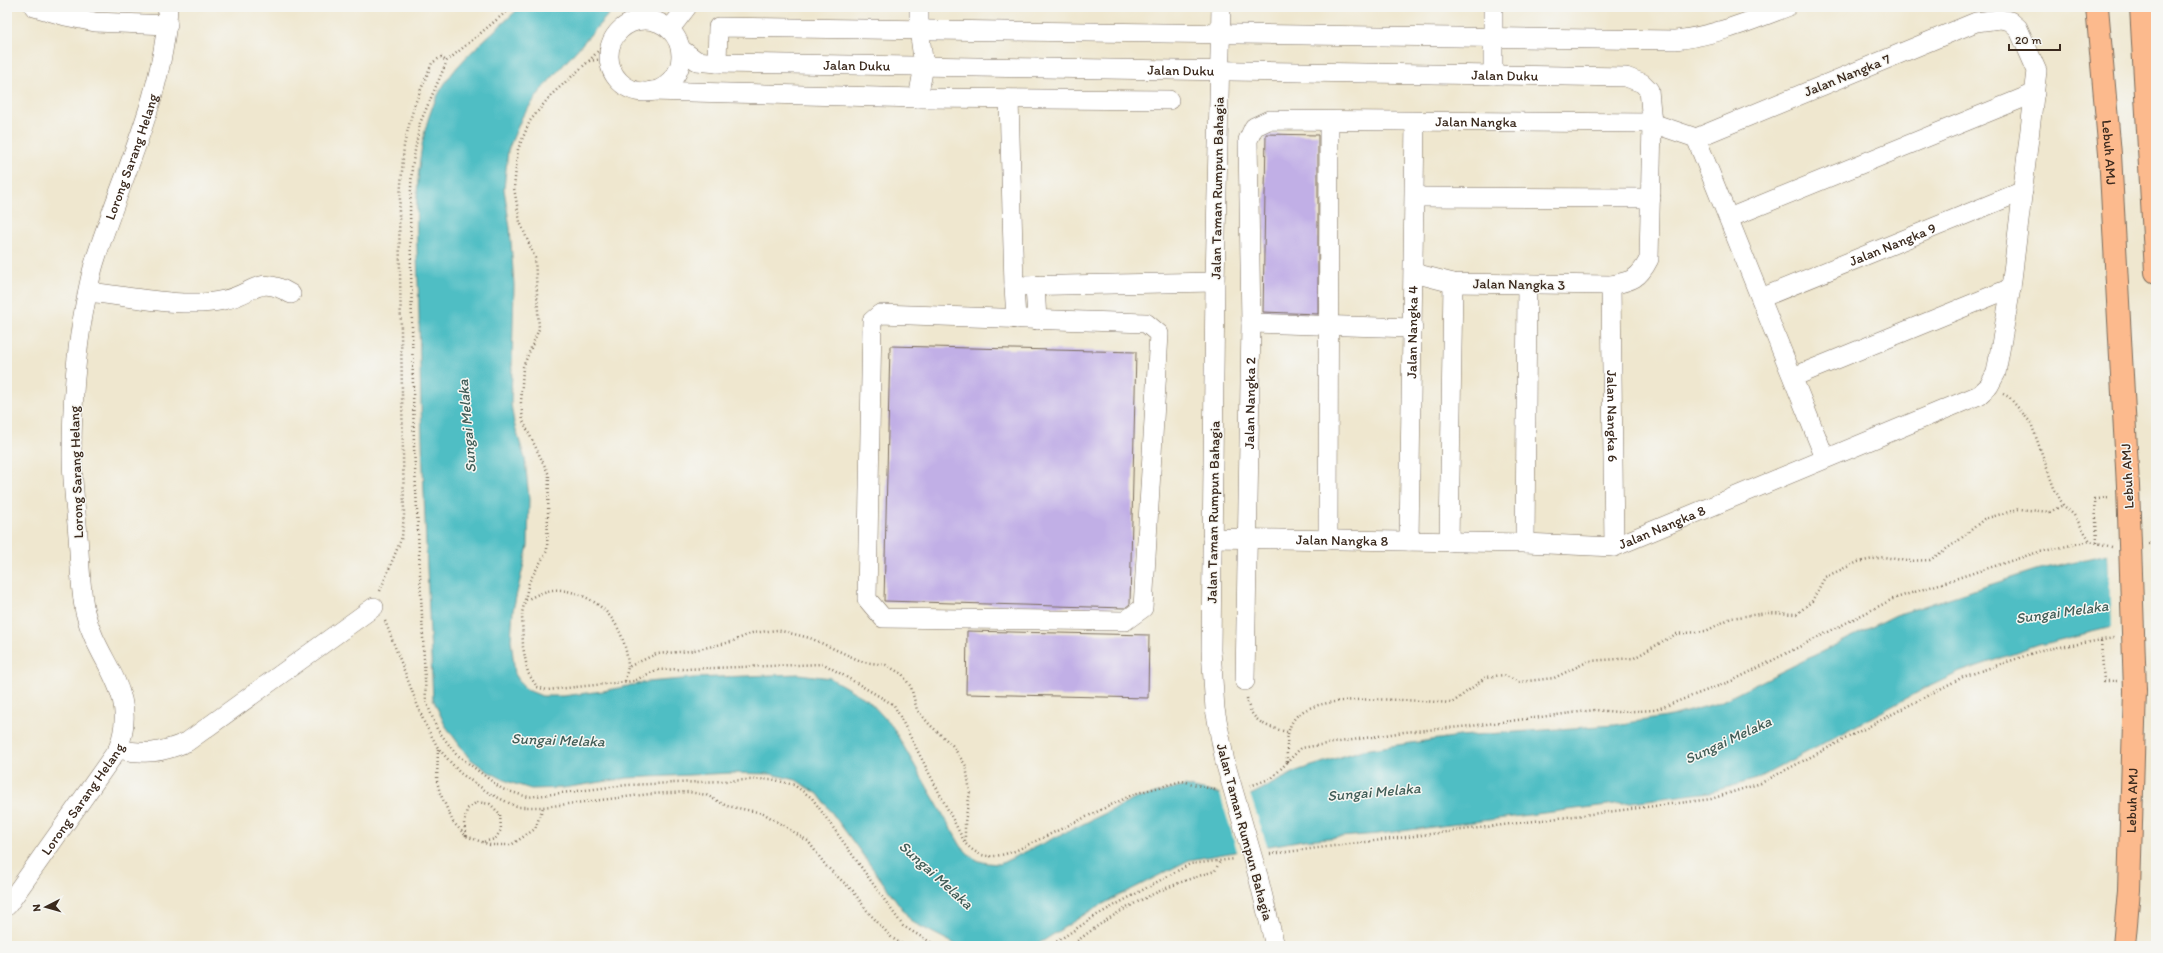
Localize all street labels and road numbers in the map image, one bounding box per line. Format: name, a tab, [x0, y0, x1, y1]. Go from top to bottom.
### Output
street label: Jalan Nangka 7	[1802, 50, 1893, 101]
street label: Jalan Duku	[823, 57, 891, 75]
street label: Jalan Duku	[1147, 62, 1215, 80]
street label: Jalan Duku	[1471, 67, 1539, 85]
street label: Lorong Sarang Helang	[102, 91, 162, 222]
street label: Jalan Taman Rumpun Bahagia	[1207, 96, 1228, 280]
street label: Jalan Nangka	[1435, 113, 1518, 131]
street label: Lebuh AMJ	[2098, 119, 2120, 186]
street label: Jalan Nangka 9	[1847, 219, 1939, 270]
street label: Jalan Nangka 3	[1473, 275, 1566, 294]
street label: Jalan Nangka 4	[1403, 285, 1422, 379]
street label: Jalan Nangka 2	[1241, 356, 1259, 449]
street label: Jalan Nangka 6	[1603, 370, 1621, 462]
street label: Lorong Sarang Helang	[66, 405, 87, 539]
street label: Jalan Taman Rumpun Bahagia	[1203, 420, 1224, 604]
street label: Lebuh AMJ	[2117, 443, 2138, 509]
street label: Jalan Nangka 8	[1616, 502, 1708, 553]
street label: Jalan Nangka 8	[1296, 531, 1389, 550]
street label: Lorong Sarang Helang	[38, 741, 129, 858]
street label: Jalan Taman Rumpun Bahagia	[1213, 742, 1277, 923]
street label: Lebuh AMJ	[2123, 767, 2142, 833]

